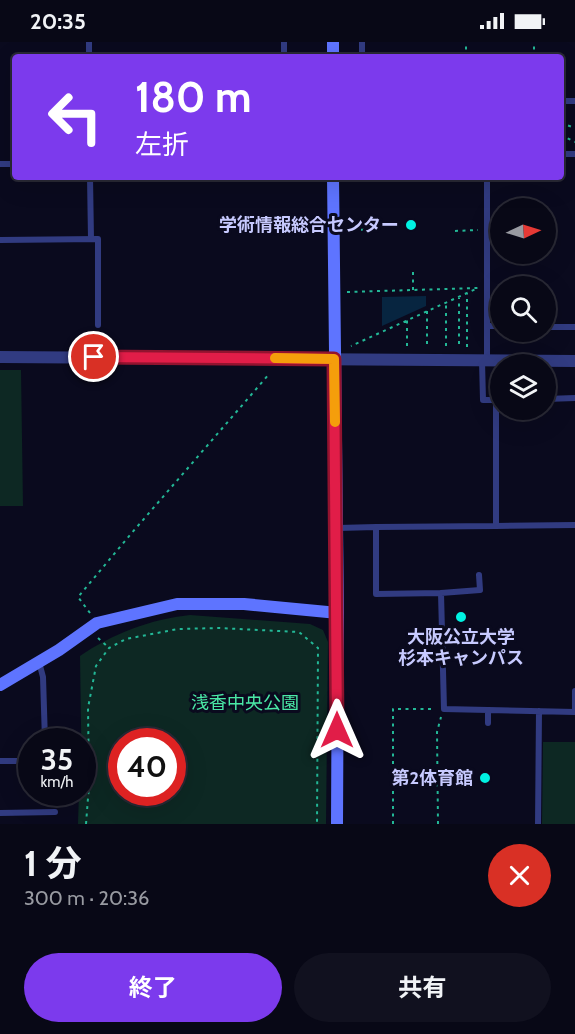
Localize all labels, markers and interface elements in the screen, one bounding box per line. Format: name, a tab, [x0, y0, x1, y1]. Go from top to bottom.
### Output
text: 20:35	[30, 8, 86, 35]
text: 180 m	[135, 71, 251, 123]
icon: left	[36, 78, 114, 156]
text: 左折	[135, 128, 189, 161]
north arrow	[490, 198, 556, 264]
map controls	[490, 198, 556, 420]
place label: 学術情報総合センター	[219, 214, 399, 236]
marker: 学術情報総合センター	[404, 218, 418, 232]
button: search	[490, 276, 556, 342]
pin	[68, 331, 119, 382]
icon: arrive	[77, 340, 110, 373]
button: layers	[490, 354, 556, 420]
marker: 大阪公立大学 杉本キャンパス	[454, 610, 468, 624]
place label: 大阪公立大学 杉本キャンパス	[398, 626, 524, 669]
park label: 浅香中央公園	[191, 692, 299, 714]
position arrow	[305, 698, 369, 762]
speed limit sign: 40	[108, 728, 186, 806]
text: 35	[41, 741, 73, 778]
place label: 第2体育館	[391, 767, 473, 789]
marker: 第2体育館	[478, 771, 492, 785]
text: km/h	[41, 773, 73, 791]
text: 1 分	[24, 841, 81, 885]
button: close	[488, 844, 551, 907]
text: 300 m · 20:36	[24, 886, 149, 910]
button: 終了	[24, 953, 282, 1022]
button: 共有	[294, 953, 551, 1022]

